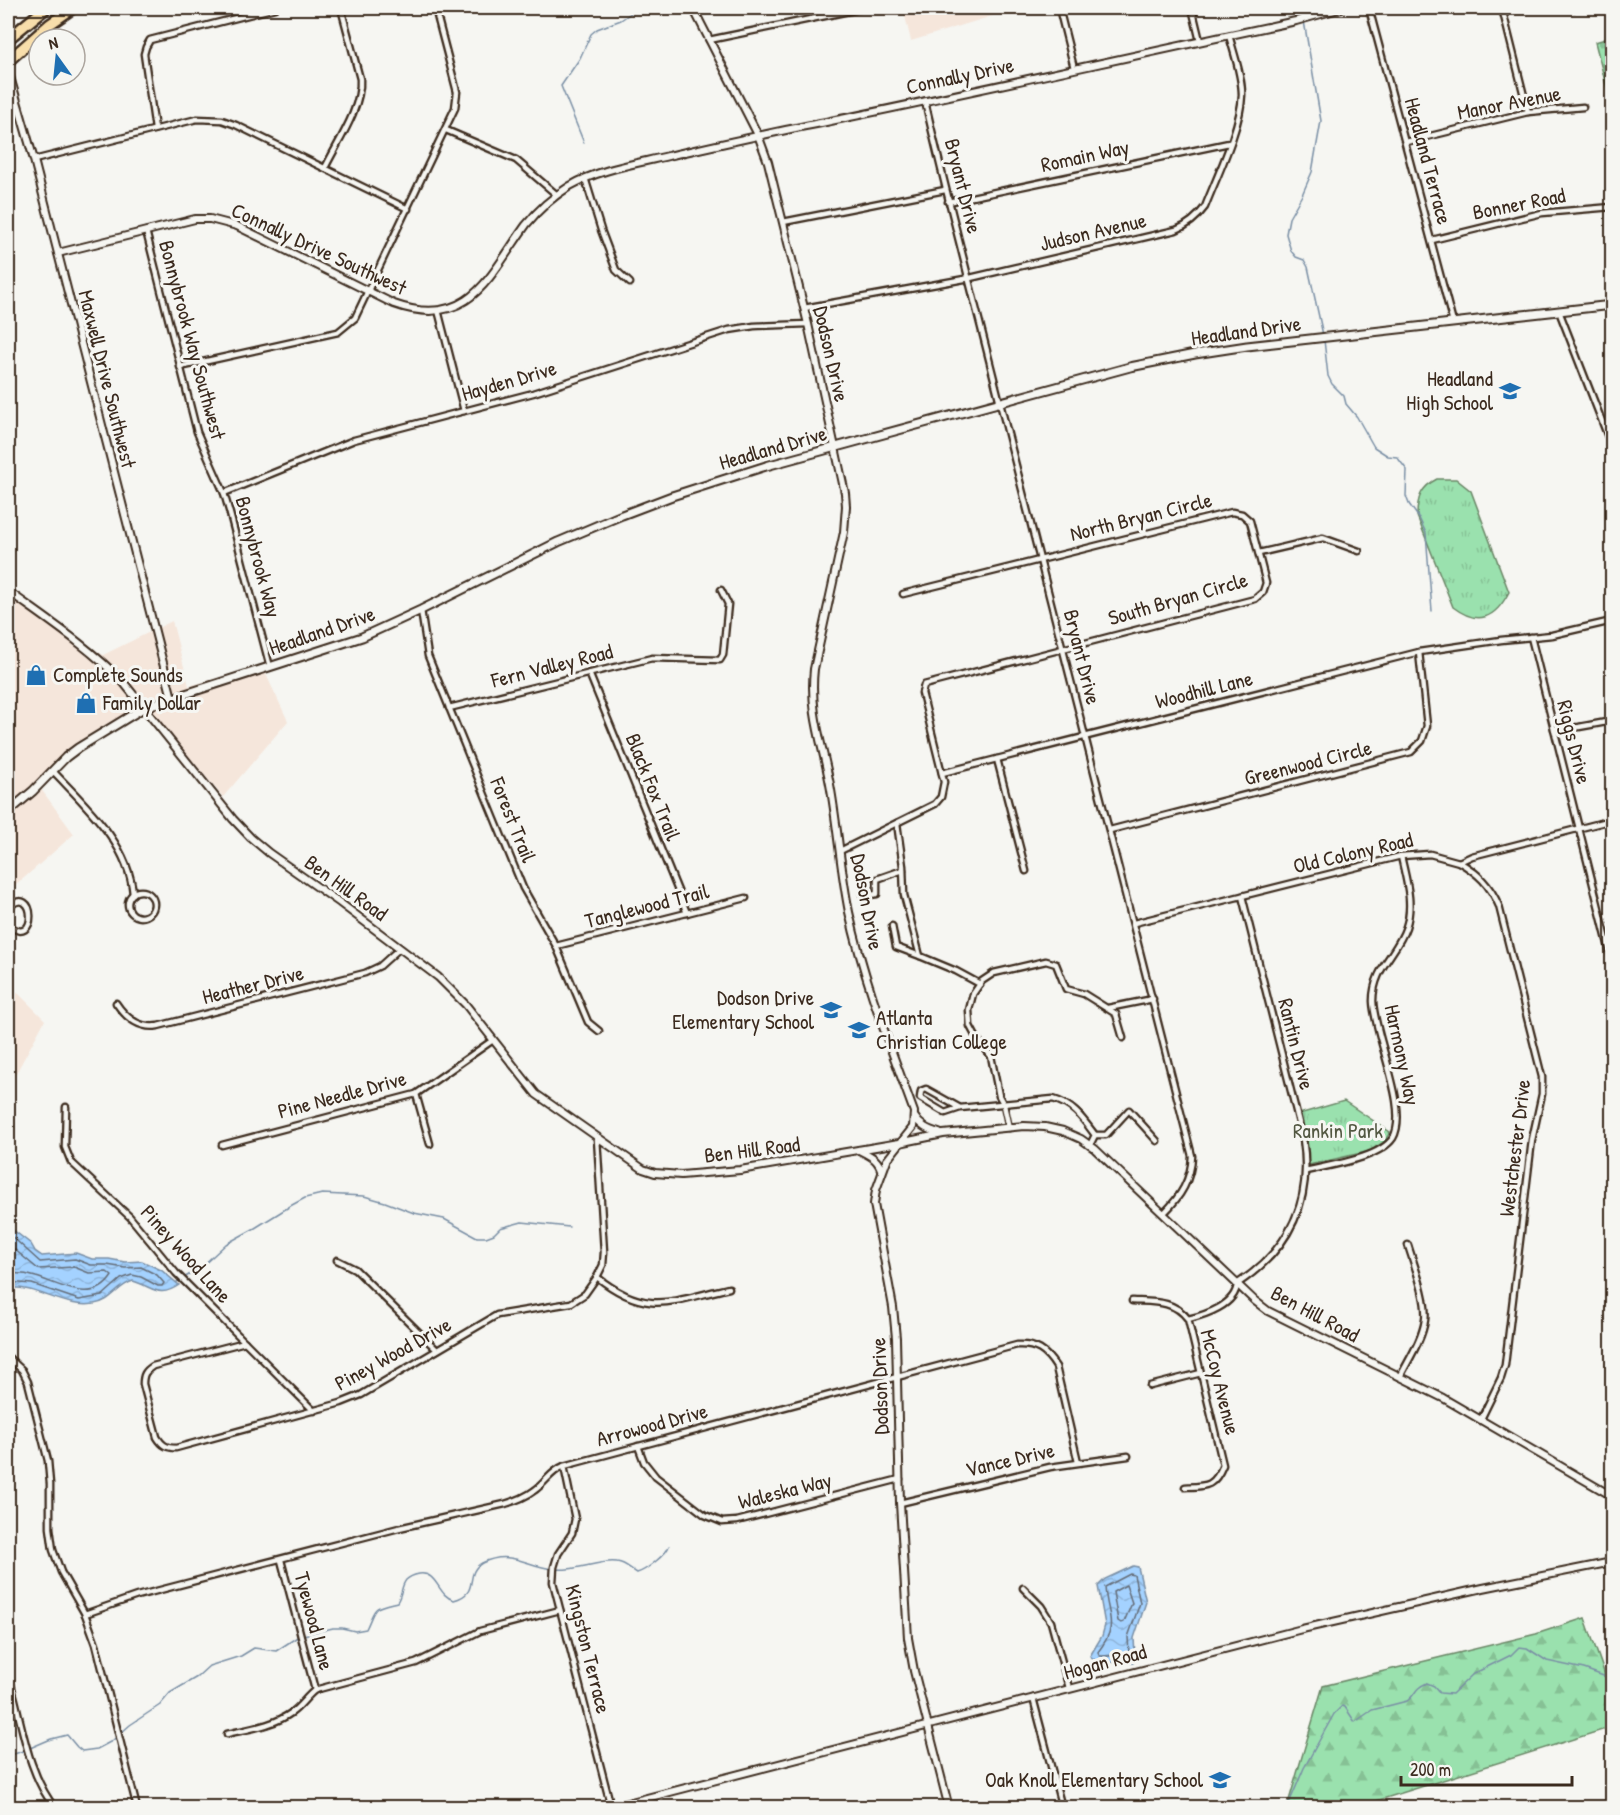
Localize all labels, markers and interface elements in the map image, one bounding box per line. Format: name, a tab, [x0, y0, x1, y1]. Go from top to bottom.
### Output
north arrow	[27, 27, 87, 87]
text: N	[46, 31, 61, 54]
street label: Connally Drive	[903, 50, 1016, 101]
street label: Manor Avenue	[1455, 78, 1563, 127]
street label: Headland Terrace	[1398, 94, 1459, 227]
street label: Romain Way	[1038, 132, 1132, 179]
street label: Bryant Drive	[938, 135, 989, 236]
street label: Bonner Road	[1470, 180, 1568, 227]
street label: Connally Drive Southwest	[227, 195, 412, 302]
street label: Judson Avenue	[1037, 205, 1149, 258]
street label: Bonnybrook Way Southwest	[152, 237, 233, 443]
street label: Maxwell Drive Southwest	[71, 287, 144, 472]
street label: Dodson Drive	[806, 303, 857, 404]
street label: Headland Drive	[1189, 308, 1303, 353]
street label: Hayden Drive	[458, 353, 560, 408]
place label: Headland High School	[1406, 364, 1493, 417]
school or university icon: Headland High School	[1498, 379, 1522, 403]
street label: Headland Drive	[716, 418, 830, 477]
street label: North Bryan Circle	[1067, 485, 1215, 548]
street label: Bonnybrook Way	[228, 493, 289, 621]
street label: South Bryan Circle	[1105, 565, 1251, 632]
street label: Headland Drive	[265, 599, 379, 662]
street label: Bryant Drive	[1057, 606, 1108, 707]
street label: Fern Valley Road	[487, 636, 616, 695]
place label: Complete Sounds	[53, 660, 183, 689]
shop icon: Complete Sounds	[24, 663, 48, 687]
street label: Woodhill Lane	[1152, 663, 1256, 716]
place label: Family Dollar	[102, 688, 201, 717]
shop icon: Family Dollar	[74, 691, 98, 715]
street label: Riggs Drive	[1550, 697, 1599, 787]
street label: Black Fox Trail	[619, 729, 688, 845]
street label: Greenwood Circle	[1241, 733, 1375, 792]
street label: Forest Trail	[483, 772, 544, 867]
street label: Old Colony Road	[1290, 825, 1416, 880]
street label: Ben Hill Road	[299, 848, 394, 928]
street label: Dodson Drive	[844, 852, 891, 952]
street label: Tanglewood Trail	[582, 876, 712, 935]
street label: Heather Drive	[199, 958, 306, 1011]
place label: Dodson Drive Elementary School	[672, 983, 814, 1036]
street label: Rantin Drive	[1271, 995, 1322, 1093]
school or university icon: Dodson Drive Elementary School	[819, 998, 843, 1022]
street label: Harmony Way	[1378, 1002, 1427, 1108]
place label: Atlanta Christian College	[876, 1003, 1007, 1056]
school or university icon: Atlanta Christian College	[847, 1018, 871, 1042]
street label: Pine Needle Drive	[274, 1063, 409, 1126]
street label: Westchester Drive	[1492, 1078, 1537, 1218]
park label: Rankin Park	[1293, 1116, 1383, 1145]
street label: Ben Hill Road	[702, 1129, 801, 1170]
street label: Piney Wood Lane	[134, 1198, 238, 1309]
street label: Ben Hill Road	[1266, 1278, 1364, 1349]
street label: Piney Wood Drive	[329, 1310, 456, 1397]
street label: McCoy Avenue	[1193, 1326, 1248, 1438]
street label: Dodson Drive	[863, 1337, 896, 1435]
street label: Arrowood Drive	[593, 1396, 711, 1453]
street label: Vance Drive	[963, 1435, 1057, 1484]
street label: Waleska Way	[735, 1465, 835, 1516]
street label: Tyewood Lane	[287, 1569, 342, 1673]
street label: Kingston Terrace	[558, 1581, 618, 1716]
street label: Hogan Road	[1060, 1637, 1149, 1686]
scale bar	[1401, 1749, 1572, 1787]
text: 200 m	[1410, 1757, 1451, 1782]
place label: Oak Knoll Elementary School	[985, 1765, 1203, 1794]
school or university icon: Oak Knoll Elementary School	[1208, 1768, 1232, 1792]

